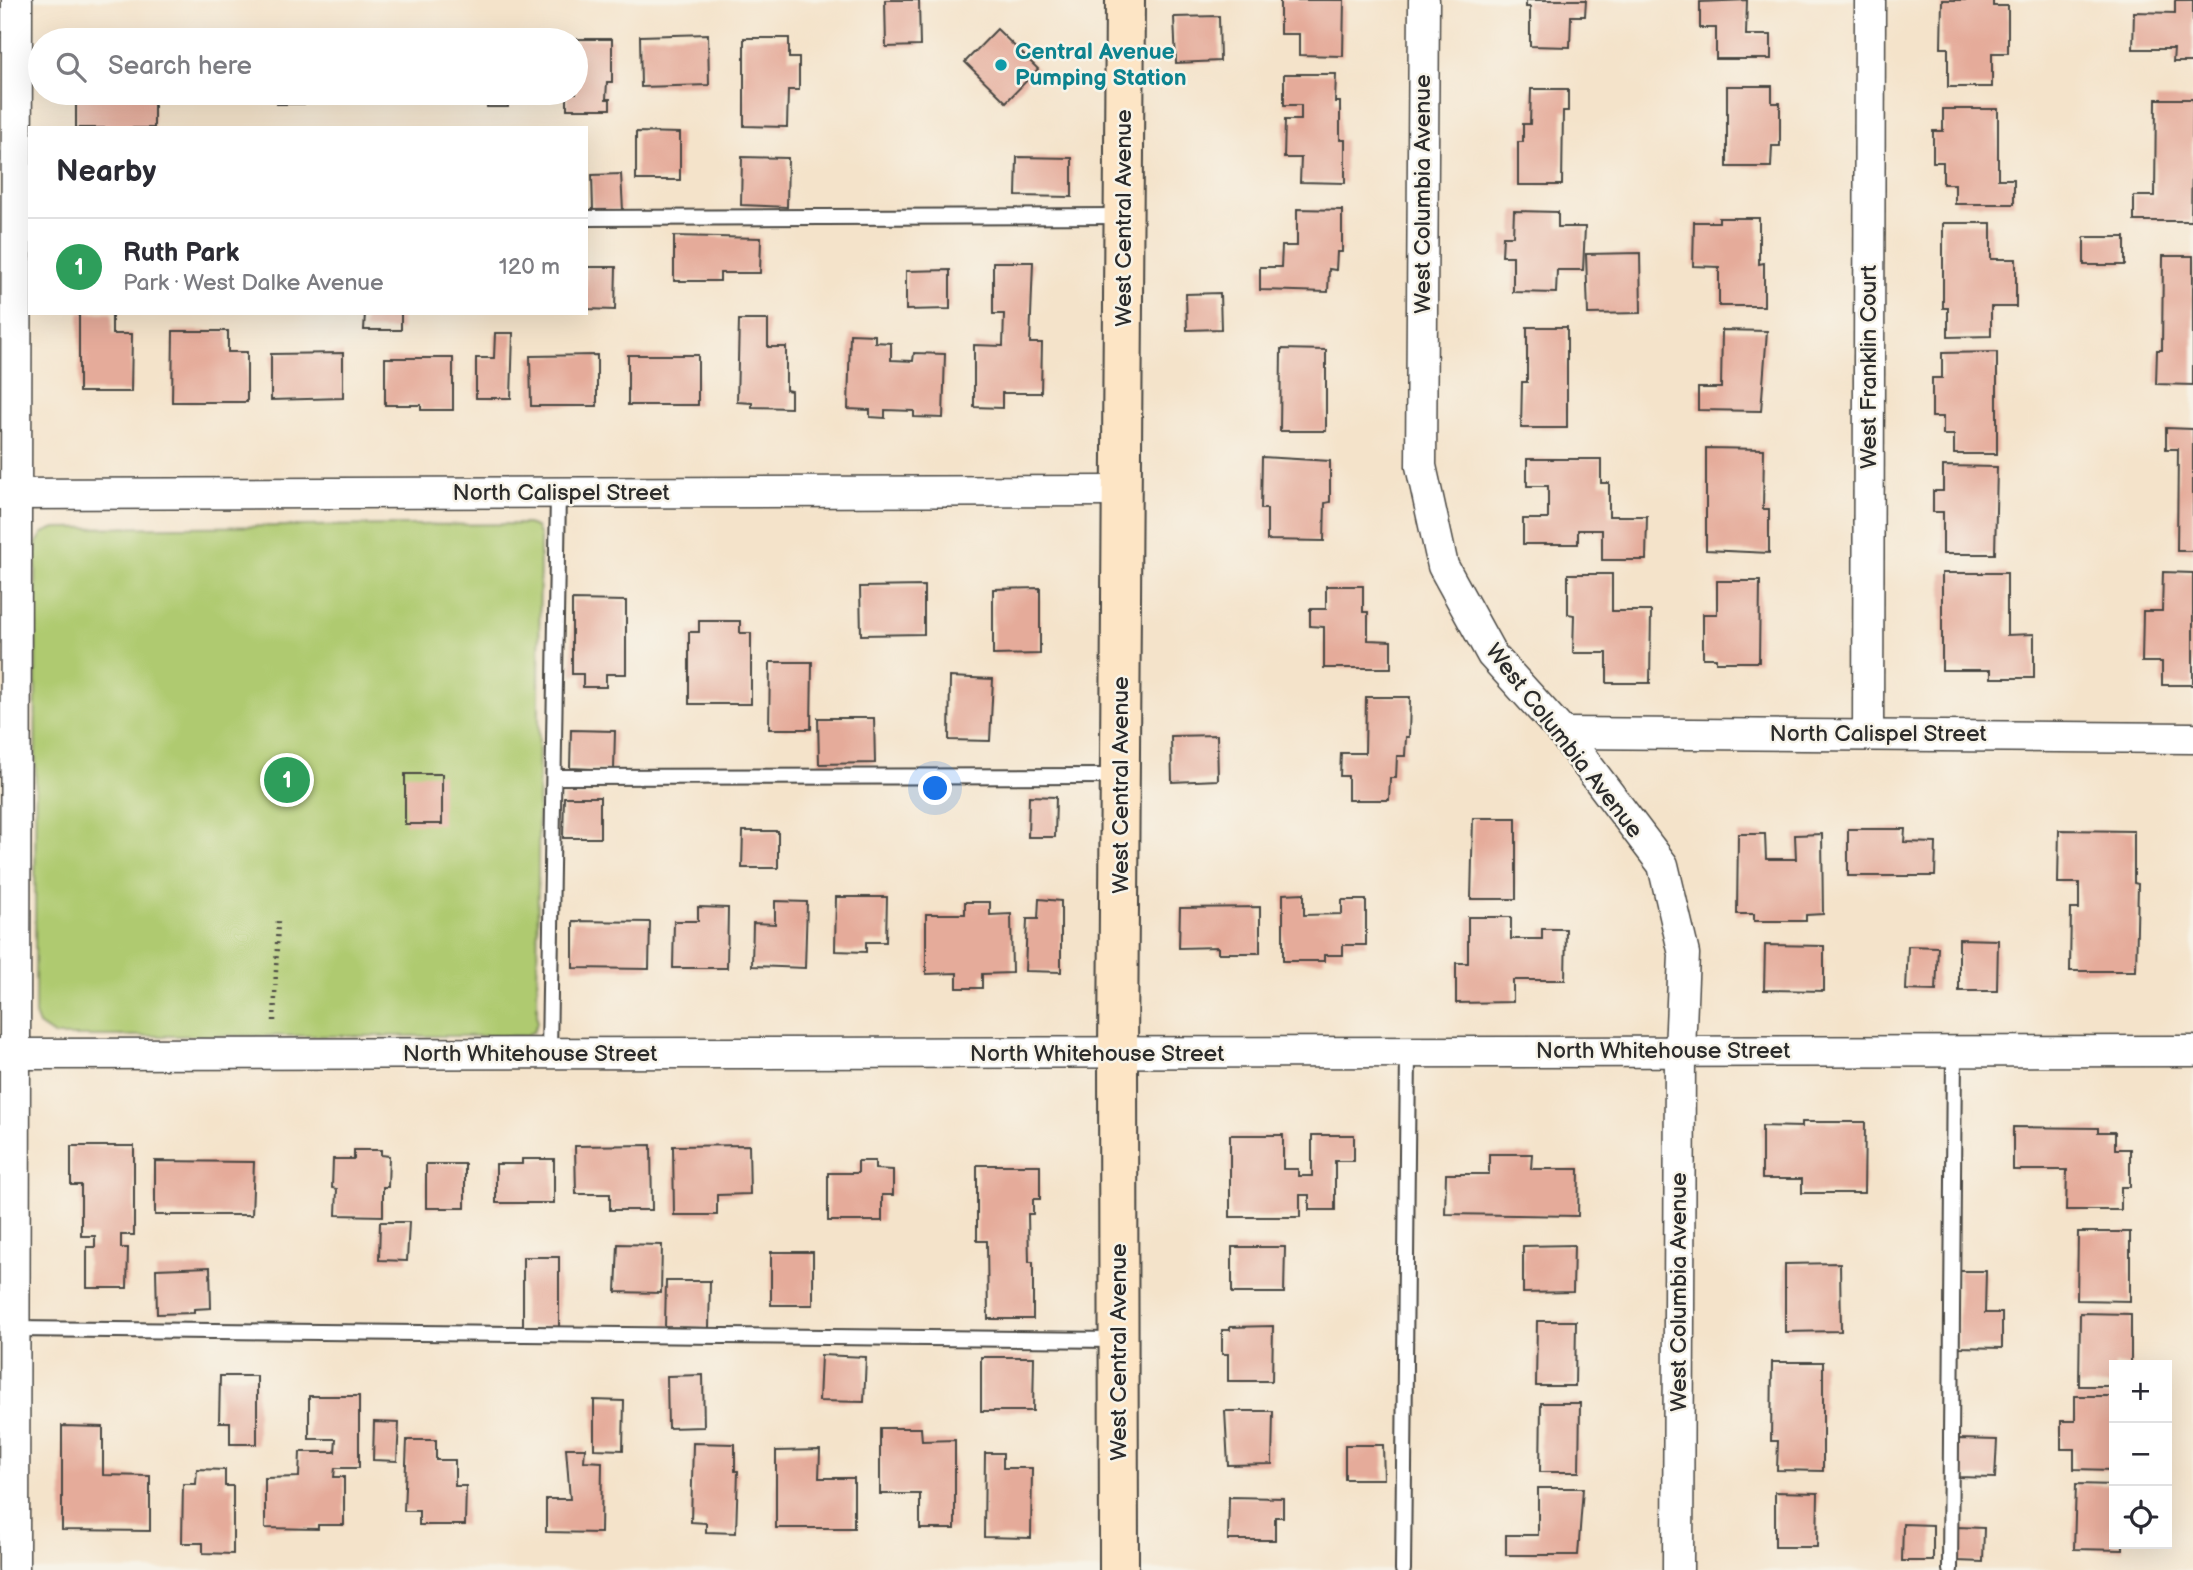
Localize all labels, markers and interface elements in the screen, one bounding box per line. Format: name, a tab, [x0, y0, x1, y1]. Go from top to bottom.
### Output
search box	[28, 28, 588, 105]
place label: Central Avenue Pumping Station	[1015, 38, 1187, 92]
icon: search	[52, 48, 90, 86]
text: Search here	[108, 51, 252, 82]
marker: Central Avenue Pumping Station	[993, 57, 1009, 73]
street label: West Columbia Avenue	[1409, 74, 1437, 314]
street label: West Central Avenue	[1110, 109, 1138, 327]
text: Nearby	[56, 154, 156, 190]
text: Ruth Park	[123, 238, 239, 269]
text: 1	[74, 253, 84, 281]
text: 120 m	[499, 253, 560, 281]
street label: West Franklin Court	[1855, 265, 1883, 469]
text: Park · West Dalke Avenue	[123, 269, 384, 297]
street label: North Calispel Street	[452, 479, 670, 507]
street label: West Columbia Avenue	[1479, 638, 1649, 844]
street label: West Central Avenue	[1107, 676, 1135, 894]
street label: North Calispel Street	[1769, 720, 1987, 748]
pin: 1	[264, 754, 310, 806]
your location	[918, 771, 952, 805]
street label: North Whitehouse Street	[1536, 1037, 1790, 1065]
street label: North Whitehouse Street	[403, 1040, 657, 1068]
street label: North Whitehouse Street	[970, 1040, 1224, 1068]
street label: West Columbia Avenue	[1665, 1172, 1693, 1412]
street label: West Central Avenue	[1105, 1243, 1133, 1461]
map controls	[2109, 1360, 2172, 1549]
button: +	[2109, 1360, 2172, 1423]
button: −	[2109, 1423, 2172, 1486]
button: locate	[2109, 1486, 2172, 1549]

